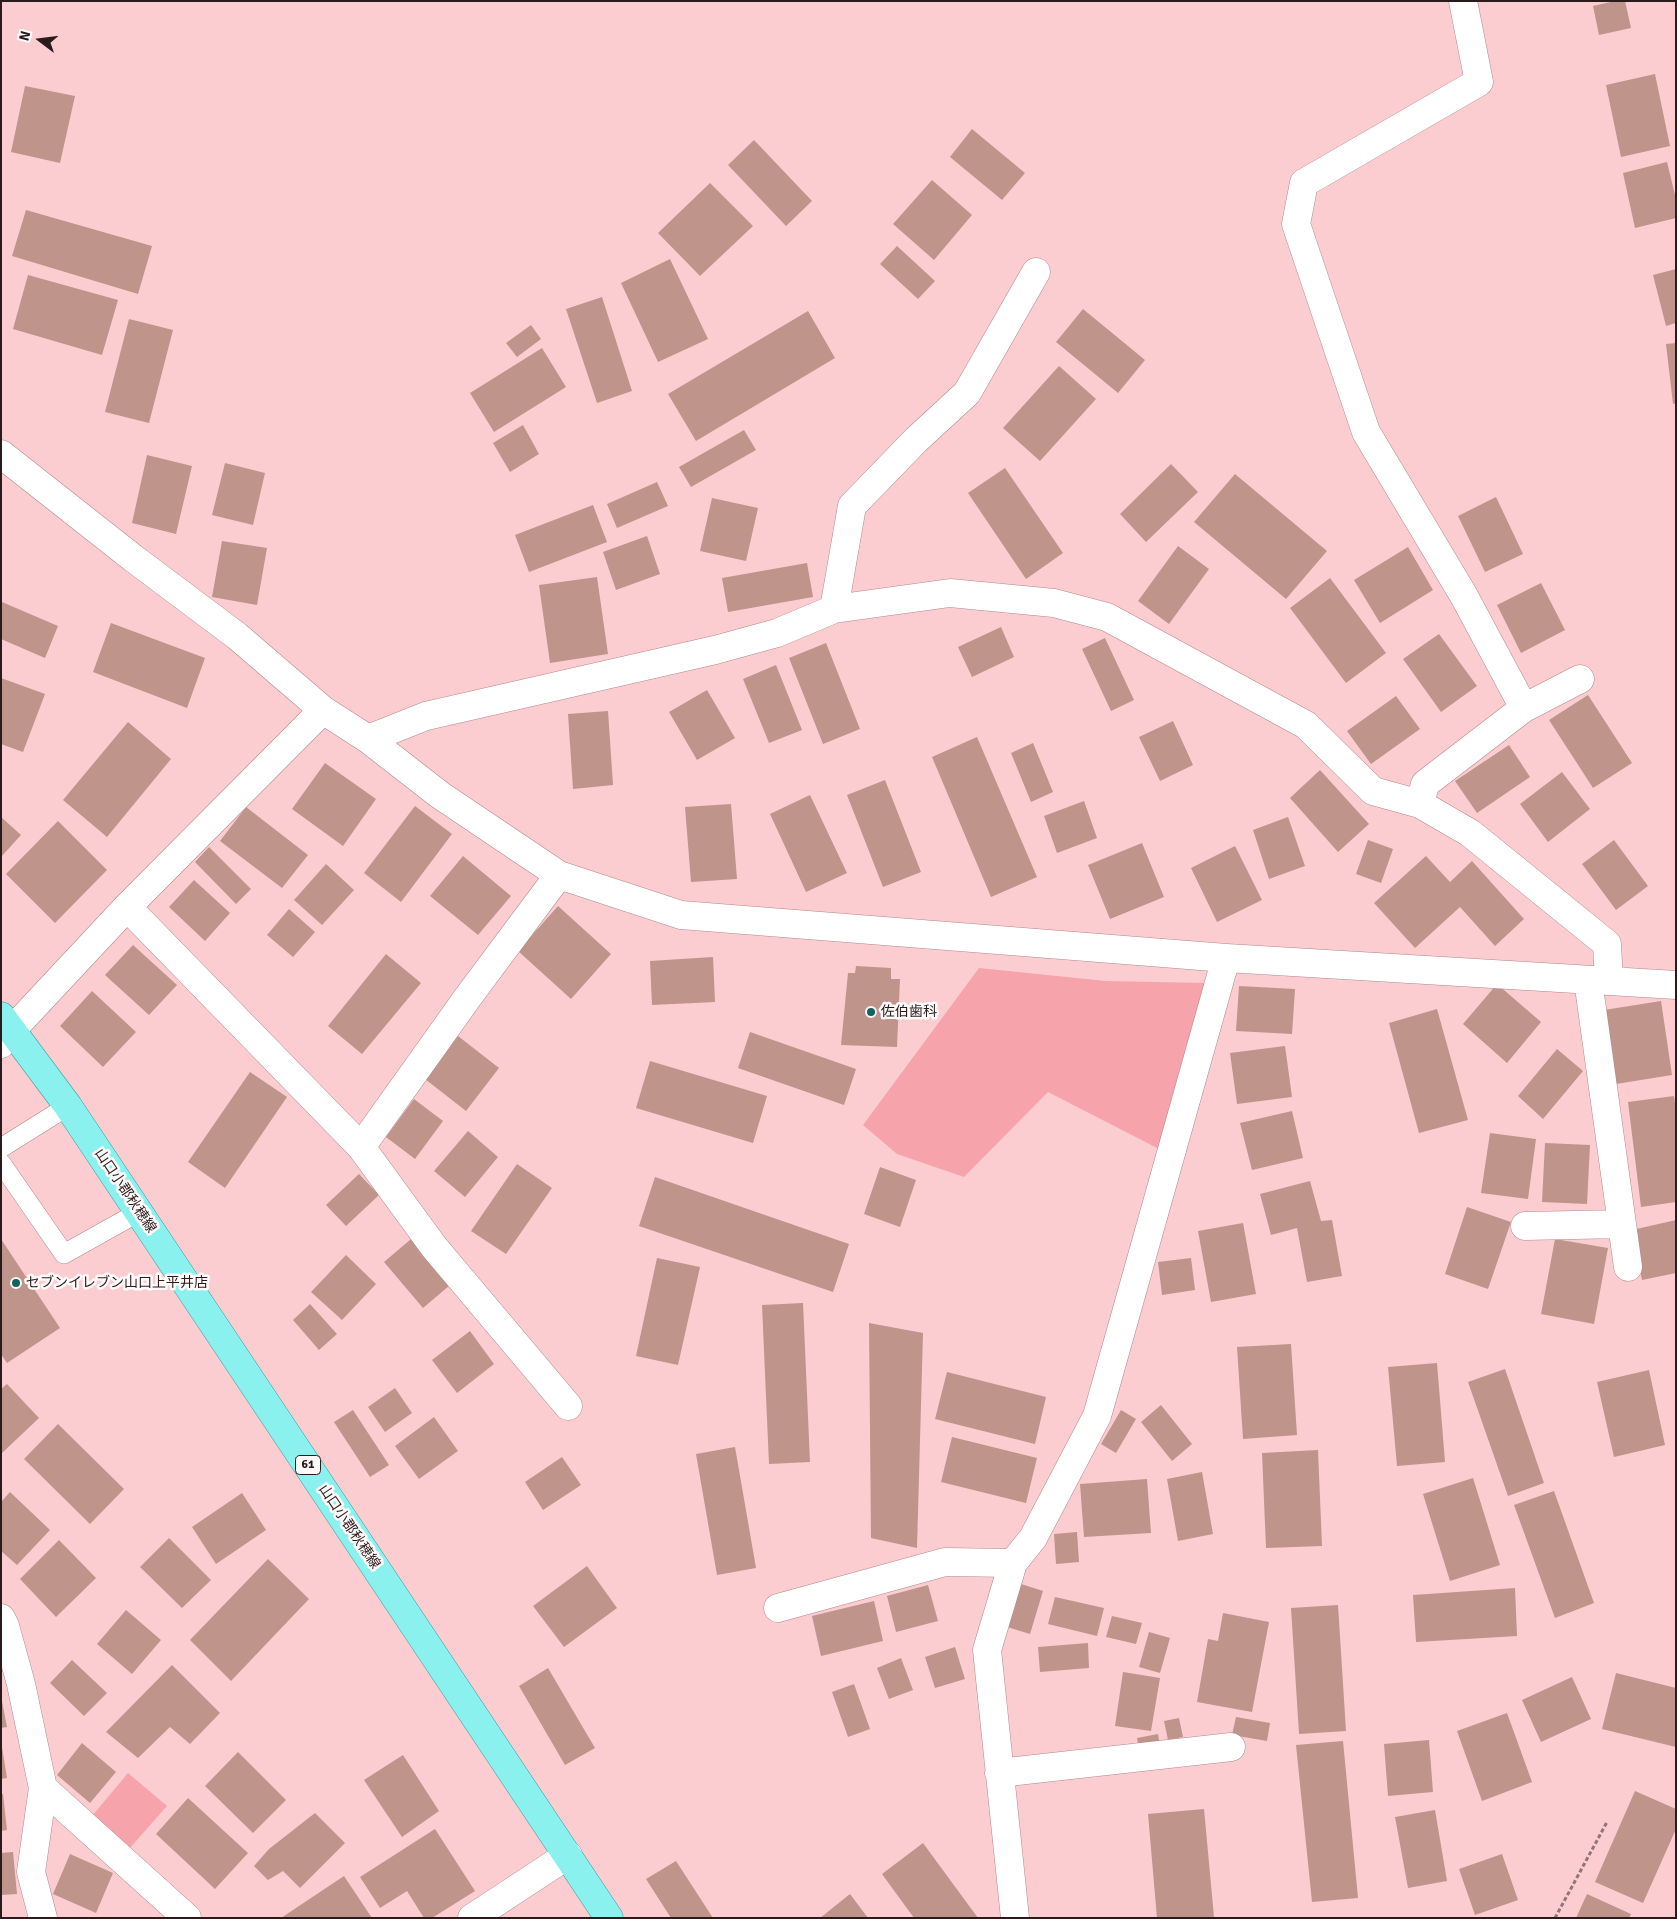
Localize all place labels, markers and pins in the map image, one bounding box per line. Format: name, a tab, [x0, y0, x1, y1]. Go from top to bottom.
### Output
place label: 佐伯歯科	[881, 1004, 937, 1020]
marker: 佐伯歯科	[865, 1006, 877, 1018]
place label: セブンイレブン山口上平井店	[26, 1275, 208, 1291]
marker: セブンイレブン山口上平井店	[10, 1277, 22, 1289]

